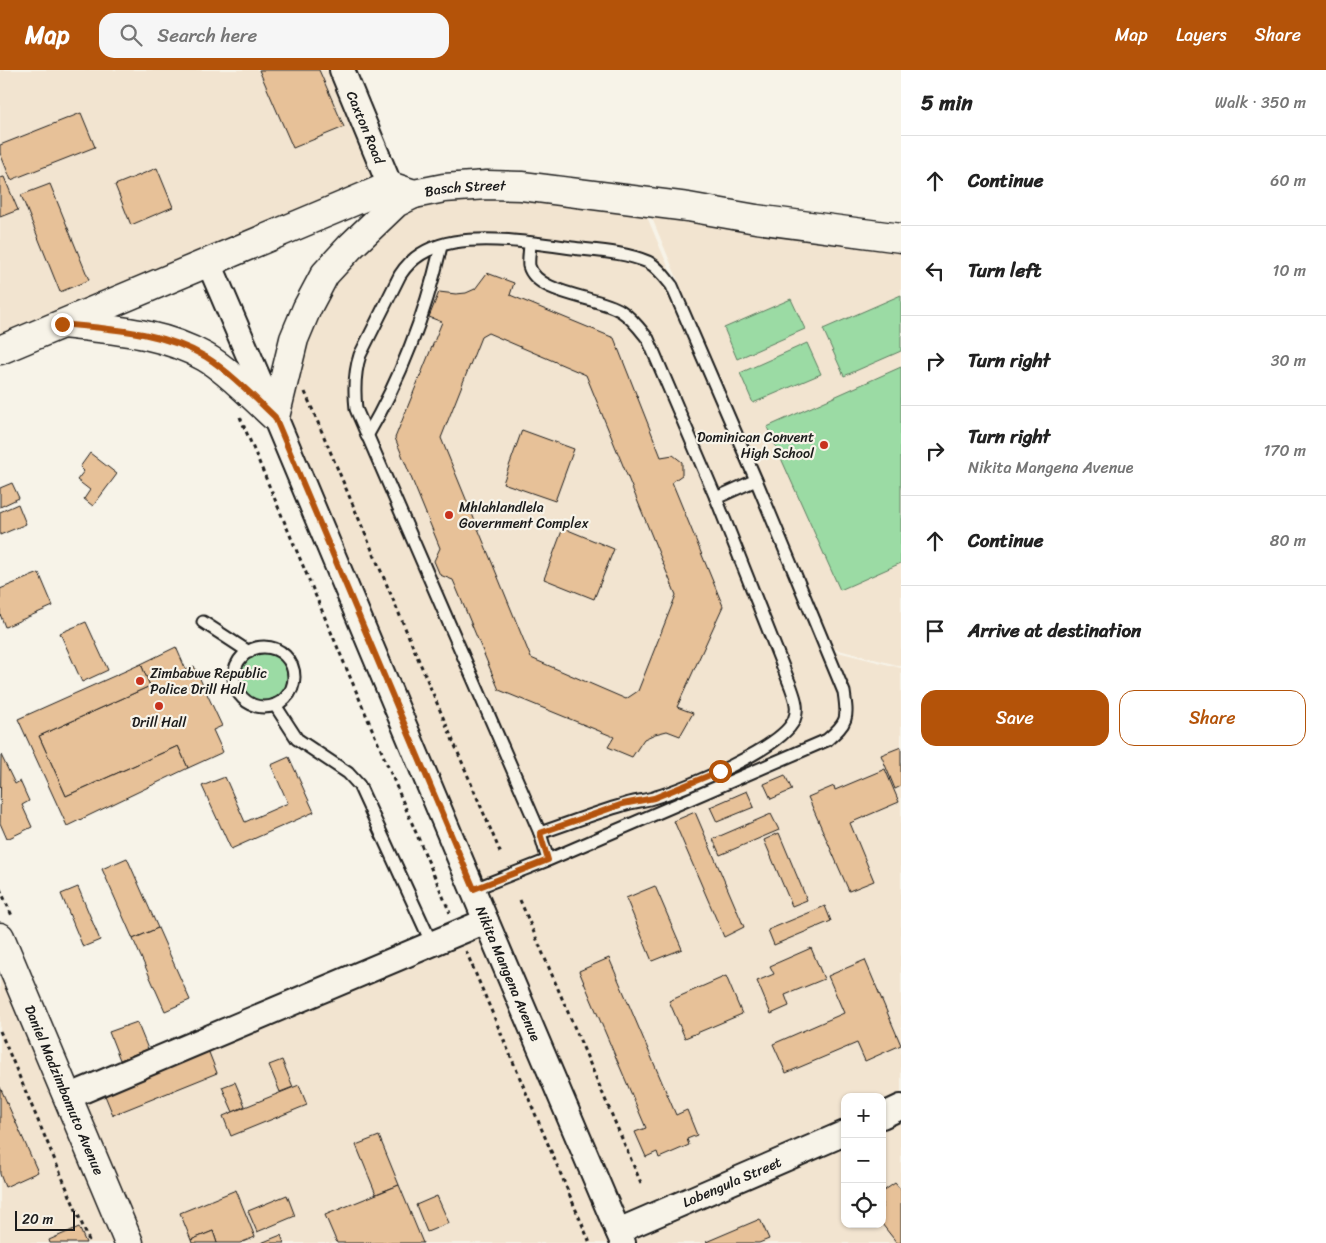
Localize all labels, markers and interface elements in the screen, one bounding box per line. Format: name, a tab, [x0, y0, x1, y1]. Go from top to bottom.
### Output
search box	[99, 13, 449, 58]
text: Map	[25, 14, 69, 56]
text: Search here	[157, 19, 257, 52]
text: Map	[1115, 19, 1148, 51]
text: Layers	[1176, 19, 1227, 51]
text: Share	[1255, 19, 1301, 51]
icon: search	[117, 21, 145, 49]
text: 5 min	[921, 84, 973, 122]
street label: Caxton Road	[339, 87, 393, 169]
text: Walk · 350 m	[1215, 88, 1306, 117]
text: Continue	[968, 164, 1044, 197]
text: 60 m	[1270, 166, 1306, 195]
icon: ahead	[921, 167, 949, 195]
street label: Basch Street	[422, 172, 507, 204]
text: Turn left	[968, 254, 1041, 287]
text: 10 m	[1273, 256, 1306, 285]
icon: left	[921, 257, 949, 285]
route end	[51, 313, 74, 336]
text: Turn right	[968, 344, 1050, 377]
text: 30 m	[1271, 346, 1306, 375]
icon: right	[921, 347, 949, 375]
text: Turn right	[968, 420, 1050, 453]
place label: Dominican Convent High School	[697, 425, 815, 466]
text: 170 m	[1263, 436, 1306, 465]
icon: right	[921, 437, 949, 465]
marker: Dominican Convent High School	[818, 439, 830, 451]
text: Nikita Mangena Avenue	[968, 453, 1134, 482]
place label: Mhlahlandlela Government Complex	[459, 495, 589, 536]
marker: Mhlahlandlela Government Complex	[443, 509, 455, 521]
text: Continue	[968, 524, 1044, 557]
text: 80 m	[1270, 526, 1306, 555]
icon: ahead	[921, 527, 949, 555]
text: Arrive at destination	[968, 614, 1141, 647]
icon: arrive	[921, 617, 949, 645]
place label: Zimbabwe Republic Police Drill Hall	[150, 661, 267, 702]
marker: Zimbabwe Republic Police Drill Hall	[134, 675, 146, 687]
button: Save	[921, 690, 1109, 746]
button: Share	[1119, 690, 1306, 746]
marker: Drill Hall	[153, 700, 165, 712]
place label: Drill Hall	[132, 710, 187, 735]
route start	[709, 760, 732, 783]
street label: Nikita Mangena Avenue	[469, 902, 548, 1045]
street label: Daniel Madzimbamuto Avenue	[17, 1001, 112, 1179]
map controls	[841, 1093, 886, 1228]
button: +	[841, 1093, 886, 1138]
button: −	[841, 1138, 886, 1183]
street label: Lobengula Street	[678, 1149, 785, 1214]
button: locate	[841, 1183, 886, 1228]
text: 20 m	[22, 1207, 53, 1232]
scale bar	[15, 1208, 75, 1231]

